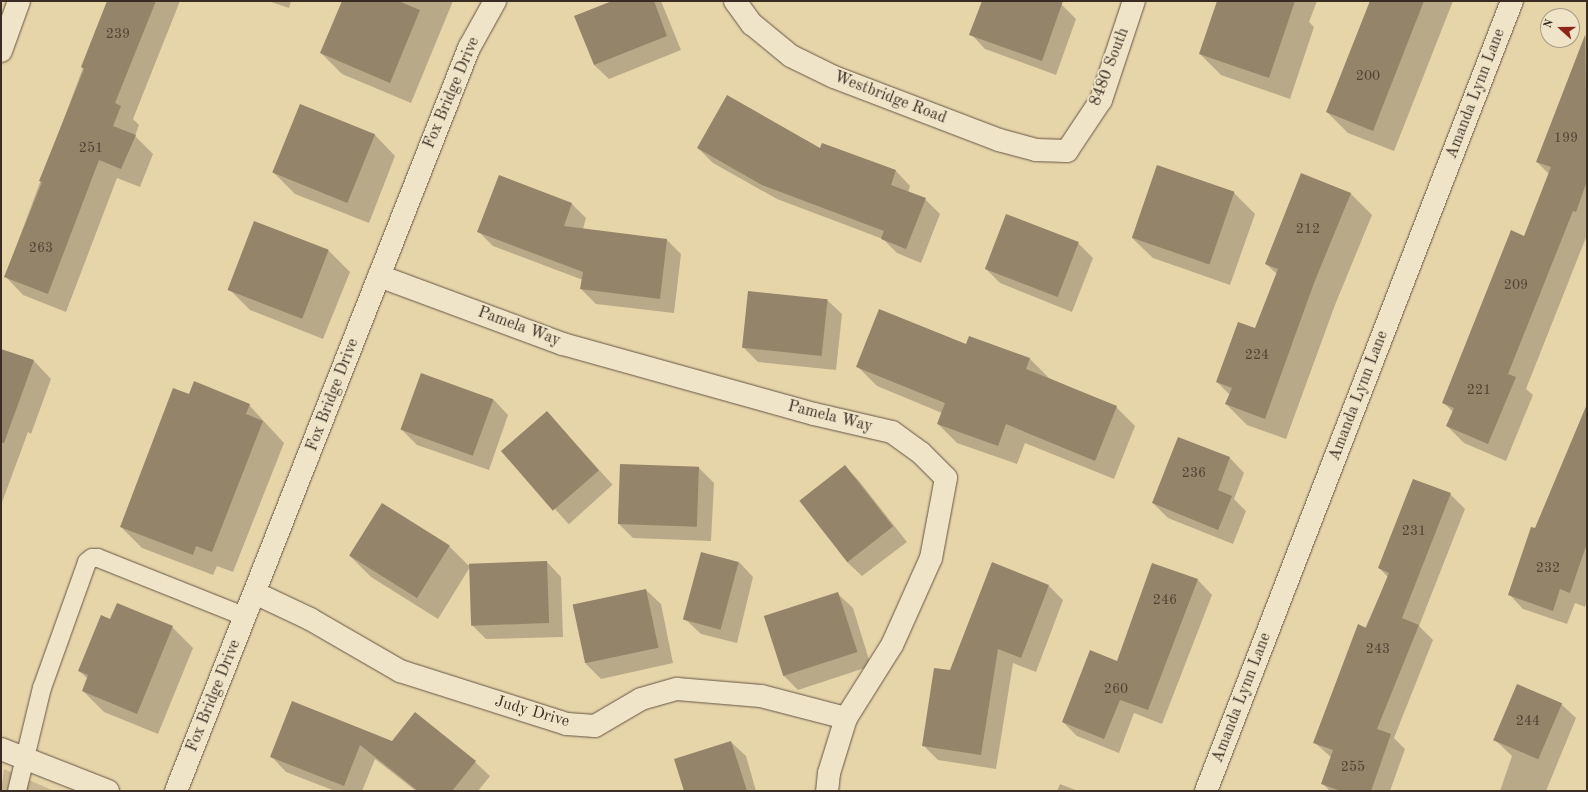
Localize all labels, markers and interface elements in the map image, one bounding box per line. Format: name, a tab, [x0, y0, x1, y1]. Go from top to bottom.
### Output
north arrow	[1540, 8, 1580, 48]
text: N	[1543, 18, 1556, 30]
street label: 8480 South	[1086, 25, 1134, 109]
house number: 239	[106, 26, 130, 42]
street label: Amanda Lynn Lane	[1442, 26, 1510, 162]
street label: Fox Bridge Drive	[420, 34, 484, 152]
street label: Westbridge Road	[831, 68, 949, 128]
house number: 200	[1356, 68, 1380, 84]
house number: 199	[1554, 130, 1578, 146]
house number: 251	[79, 140, 103, 156]
house number: 212	[1296, 221, 1320, 237]
house number: 263	[29, 240, 53, 256]
house number: 209	[1504, 277, 1528, 293]
street label: Pamela Way	[475, 303, 563, 351]
street label: Amanda Lynn Lane	[1325, 328, 1393, 464]
street label: Fox Bridge Drive	[303, 336, 363, 454]
house number: 224	[1245, 347, 1269, 363]
house number: 221	[1467, 382, 1491, 398]
street label: Pamela Way	[786, 397, 874, 437]
house number: 236	[1182, 465, 1206, 481]
house number: 231	[1402, 523, 1426, 539]
house number: 232	[1536, 560, 1560, 576]
house number: 246	[1153, 592, 1177, 608]
street label: Amanda Lynn Lane	[1208, 630, 1276, 766]
street label: Fox Bridge Drive	[183, 637, 245, 755]
house number: 243	[1366, 641, 1390, 657]
house number: 260	[1104, 681, 1128, 697]
street label: Judy Drive	[492, 692, 572, 732]
house number: 244	[1516, 713, 1540, 729]
house number: 255	[1341, 759, 1365, 775]

